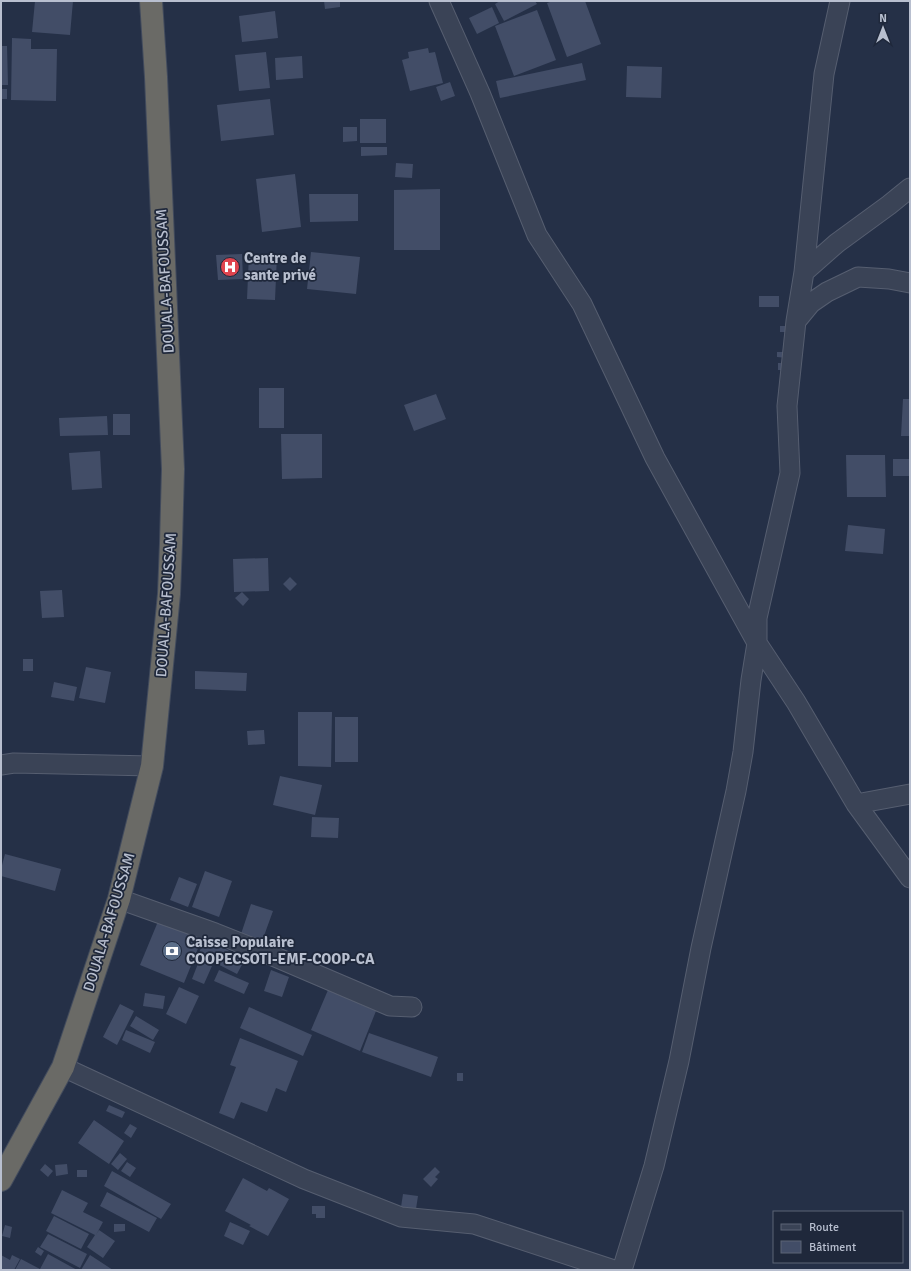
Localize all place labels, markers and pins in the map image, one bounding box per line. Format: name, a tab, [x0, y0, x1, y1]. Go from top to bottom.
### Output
place label: Centre de sante privé	[244, 249, 316, 284]
hospital icon: Centre de sante privé	[219, 256, 241, 278]
place label: Caisse Populaire COOPECSOTI-EMF-COOP-CA	[186, 933, 375, 968]
bank icon: Caisse Populaire COOPECSOTI-EMF-COOP-CA	[161, 940, 183, 962]

